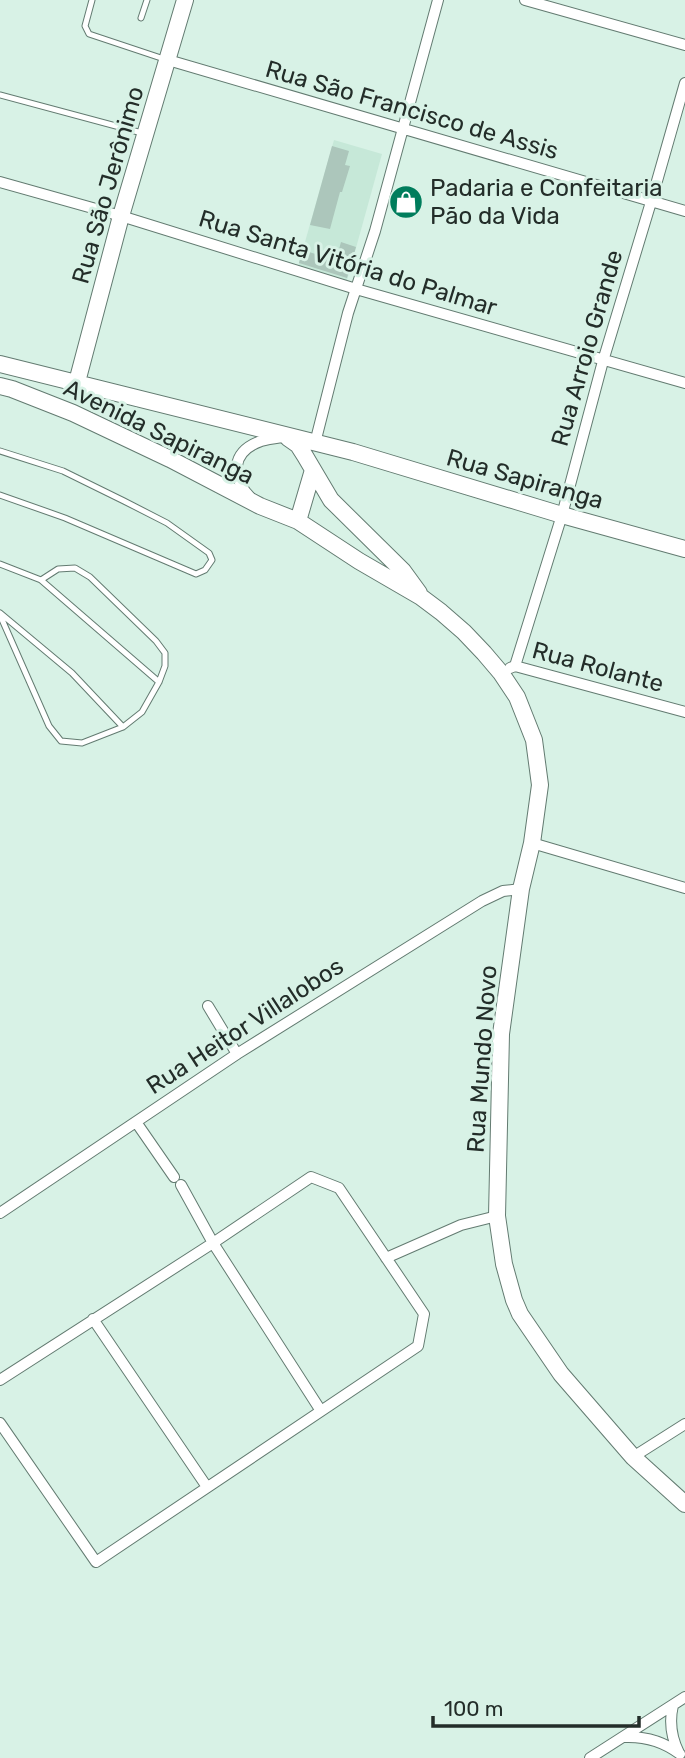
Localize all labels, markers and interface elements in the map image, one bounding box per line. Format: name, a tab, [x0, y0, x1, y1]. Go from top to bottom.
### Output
street label: Rua São Francisco de Assis	[262, 55, 562, 165]
street label: Rua São Jerônimo	[66, 83, 150, 287]
place label: Padaria e Confeitaria Pão da Vida	[430, 174, 663, 230]
shop icon: Padaria e Confeitaria Pão da Vida	[387, 183, 425, 221]
street label: Rua Santa Vitória do Palmar	[196, 204, 500, 322]
street label: Rua Arroio Grande	[546, 247, 628, 449]
street label: Avenida Sapiranga	[59, 374, 259, 490]
street label: Rua Sapiranga	[443, 443, 607, 515]
street label: Rua Rolante	[529, 636, 667, 698]
street label: Rua Heitor Villalobos	[141, 952, 349, 1100]
street label: Rua Mundo Novo	[461, 964, 503, 1154]
scale bar	[433, 1684, 640, 1728]
text: 100 m	[444, 1696, 503, 1721]

